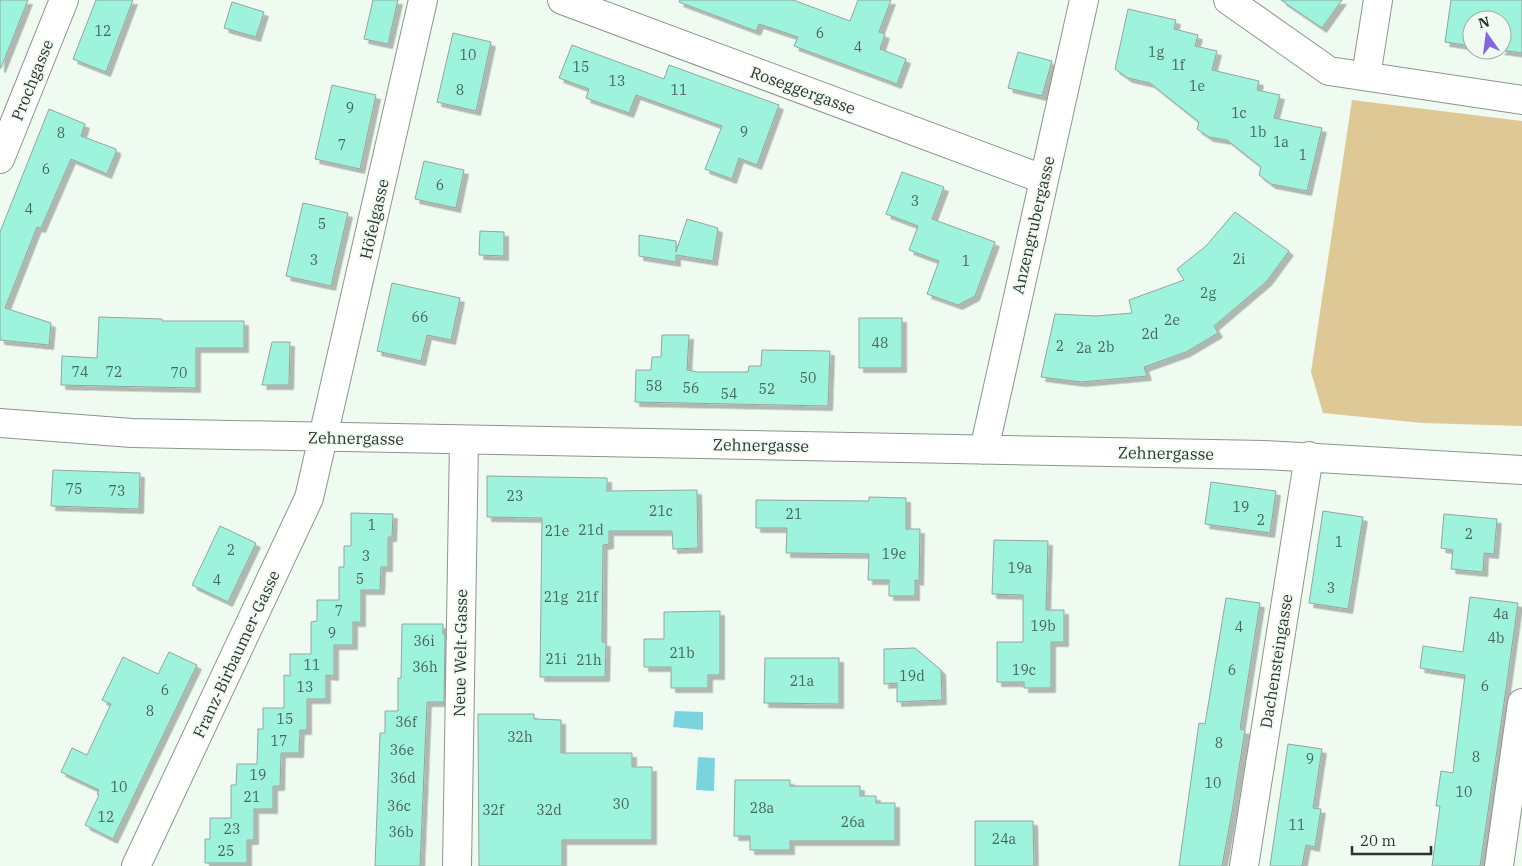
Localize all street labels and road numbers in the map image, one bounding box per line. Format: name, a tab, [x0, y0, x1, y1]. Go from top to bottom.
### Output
street label: Prochgasse	[7, 36, 57, 124]
street label: Roseggergasse	[748, 62, 858, 118]
street label: Anzengrubergasse	[1007, 154, 1059, 296]
street label: Höfelgasse	[355, 177, 393, 261]
street label: Zehnergasse	[308, 427, 404, 449]
street label: Zehnergasse	[713, 434, 809, 456]
street label: Zehnergasse	[1118, 442, 1214, 464]
street label: Franz-Birbaumer-Gasse	[188, 567, 284, 741]
street label: Neue Welt-Gasse	[449, 589, 471, 717]
street label: Dachensteingasse	[1256, 592, 1296, 730]

